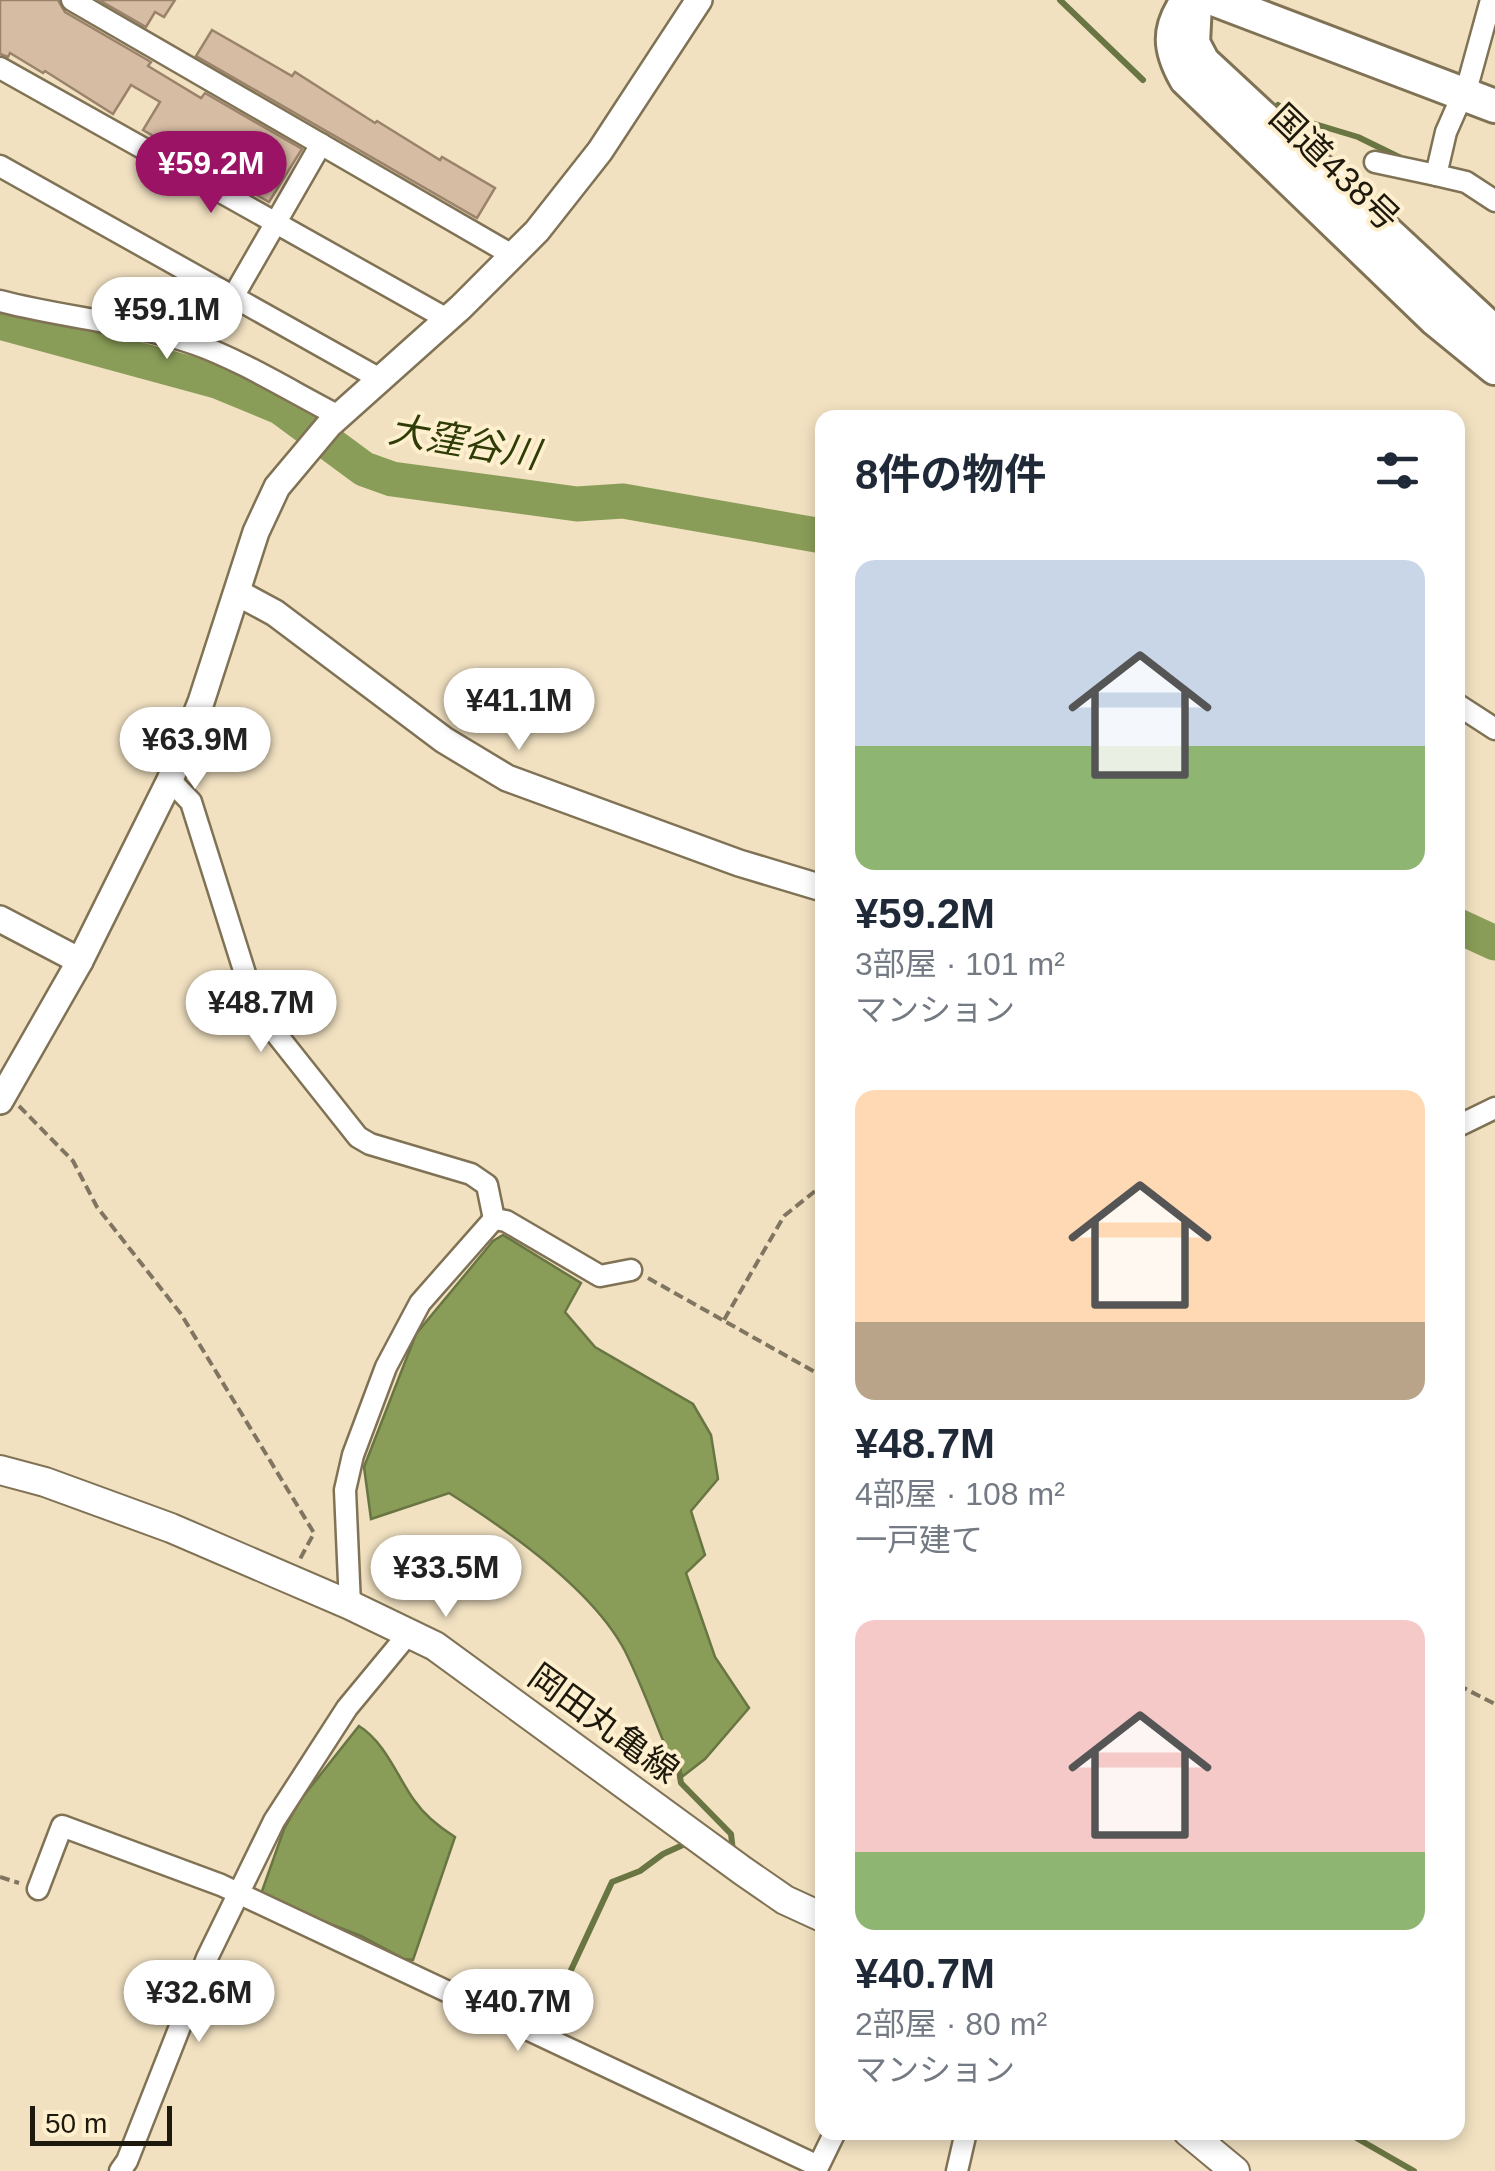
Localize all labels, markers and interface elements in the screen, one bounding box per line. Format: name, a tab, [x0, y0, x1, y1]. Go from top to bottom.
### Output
street label: 国道438号	[1263, 96, 1407, 238]
pin: ¥59.2M	[130, 131, 292, 216]
text: ¥59.2M	[158, 145, 264, 181]
pin: ¥59.1M	[86, 277, 248, 362]
text: ¥59.1M	[114, 291, 220, 327]
water label: 大窪谷川	[386, 408, 546, 477]
icon: filters	[1370, 443, 1425, 498]
text: 8件の物件	[855, 451, 1046, 498]
icon: home	[1050, 625, 1230, 805]
pin: ¥41.1M	[438, 668, 600, 753]
text: ¥41.1M	[466, 682, 572, 718]
pin: ¥63.9M	[114, 707, 276, 792]
text: ¥63.9M	[142, 721, 248, 757]
text: ¥59.2M	[855, 890, 995, 937]
text: 3部屋 · 101 m²	[855, 946, 1065, 982]
pin: ¥48.7M	[180, 970, 342, 1055]
text: ¥48.7M	[208, 984, 314, 1020]
text: マンション	[855, 992, 1015, 1028]
icon: home	[1050, 1155, 1230, 1335]
text: ¥48.7M	[855, 1420, 995, 1467]
text: 4部屋 · 108 m²	[855, 1476, 1065, 1512]
text: 一戸建て	[855, 1522, 983, 1558]
pin: ¥33.5M	[365, 1535, 527, 1620]
text: ¥33.5M	[393, 1549, 499, 1585]
street label: 岡田丸亀線	[522, 1656, 686, 1790]
icon: home	[1050, 1685, 1230, 1865]
text: ¥40.7M	[855, 1950, 995, 1997]
pin: ¥32.6M	[118, 1960, 280, 2045]
pin: ¥40.7M	[437, 1969, 599, 2054]
text: ¥32.6M	[146, 1974, 252, 2010]
text: ¥40.7M	[465, 1983, 571, 2019]
text: 2部屋 · 80 m²	[855, 2006, 1047, 2042]
text: マンション	[855, 2052, 1015, 2088]
scale bar	[30, 2101, 172, 2146]
text: 50 m	[45, 2108, 107, 2139]

